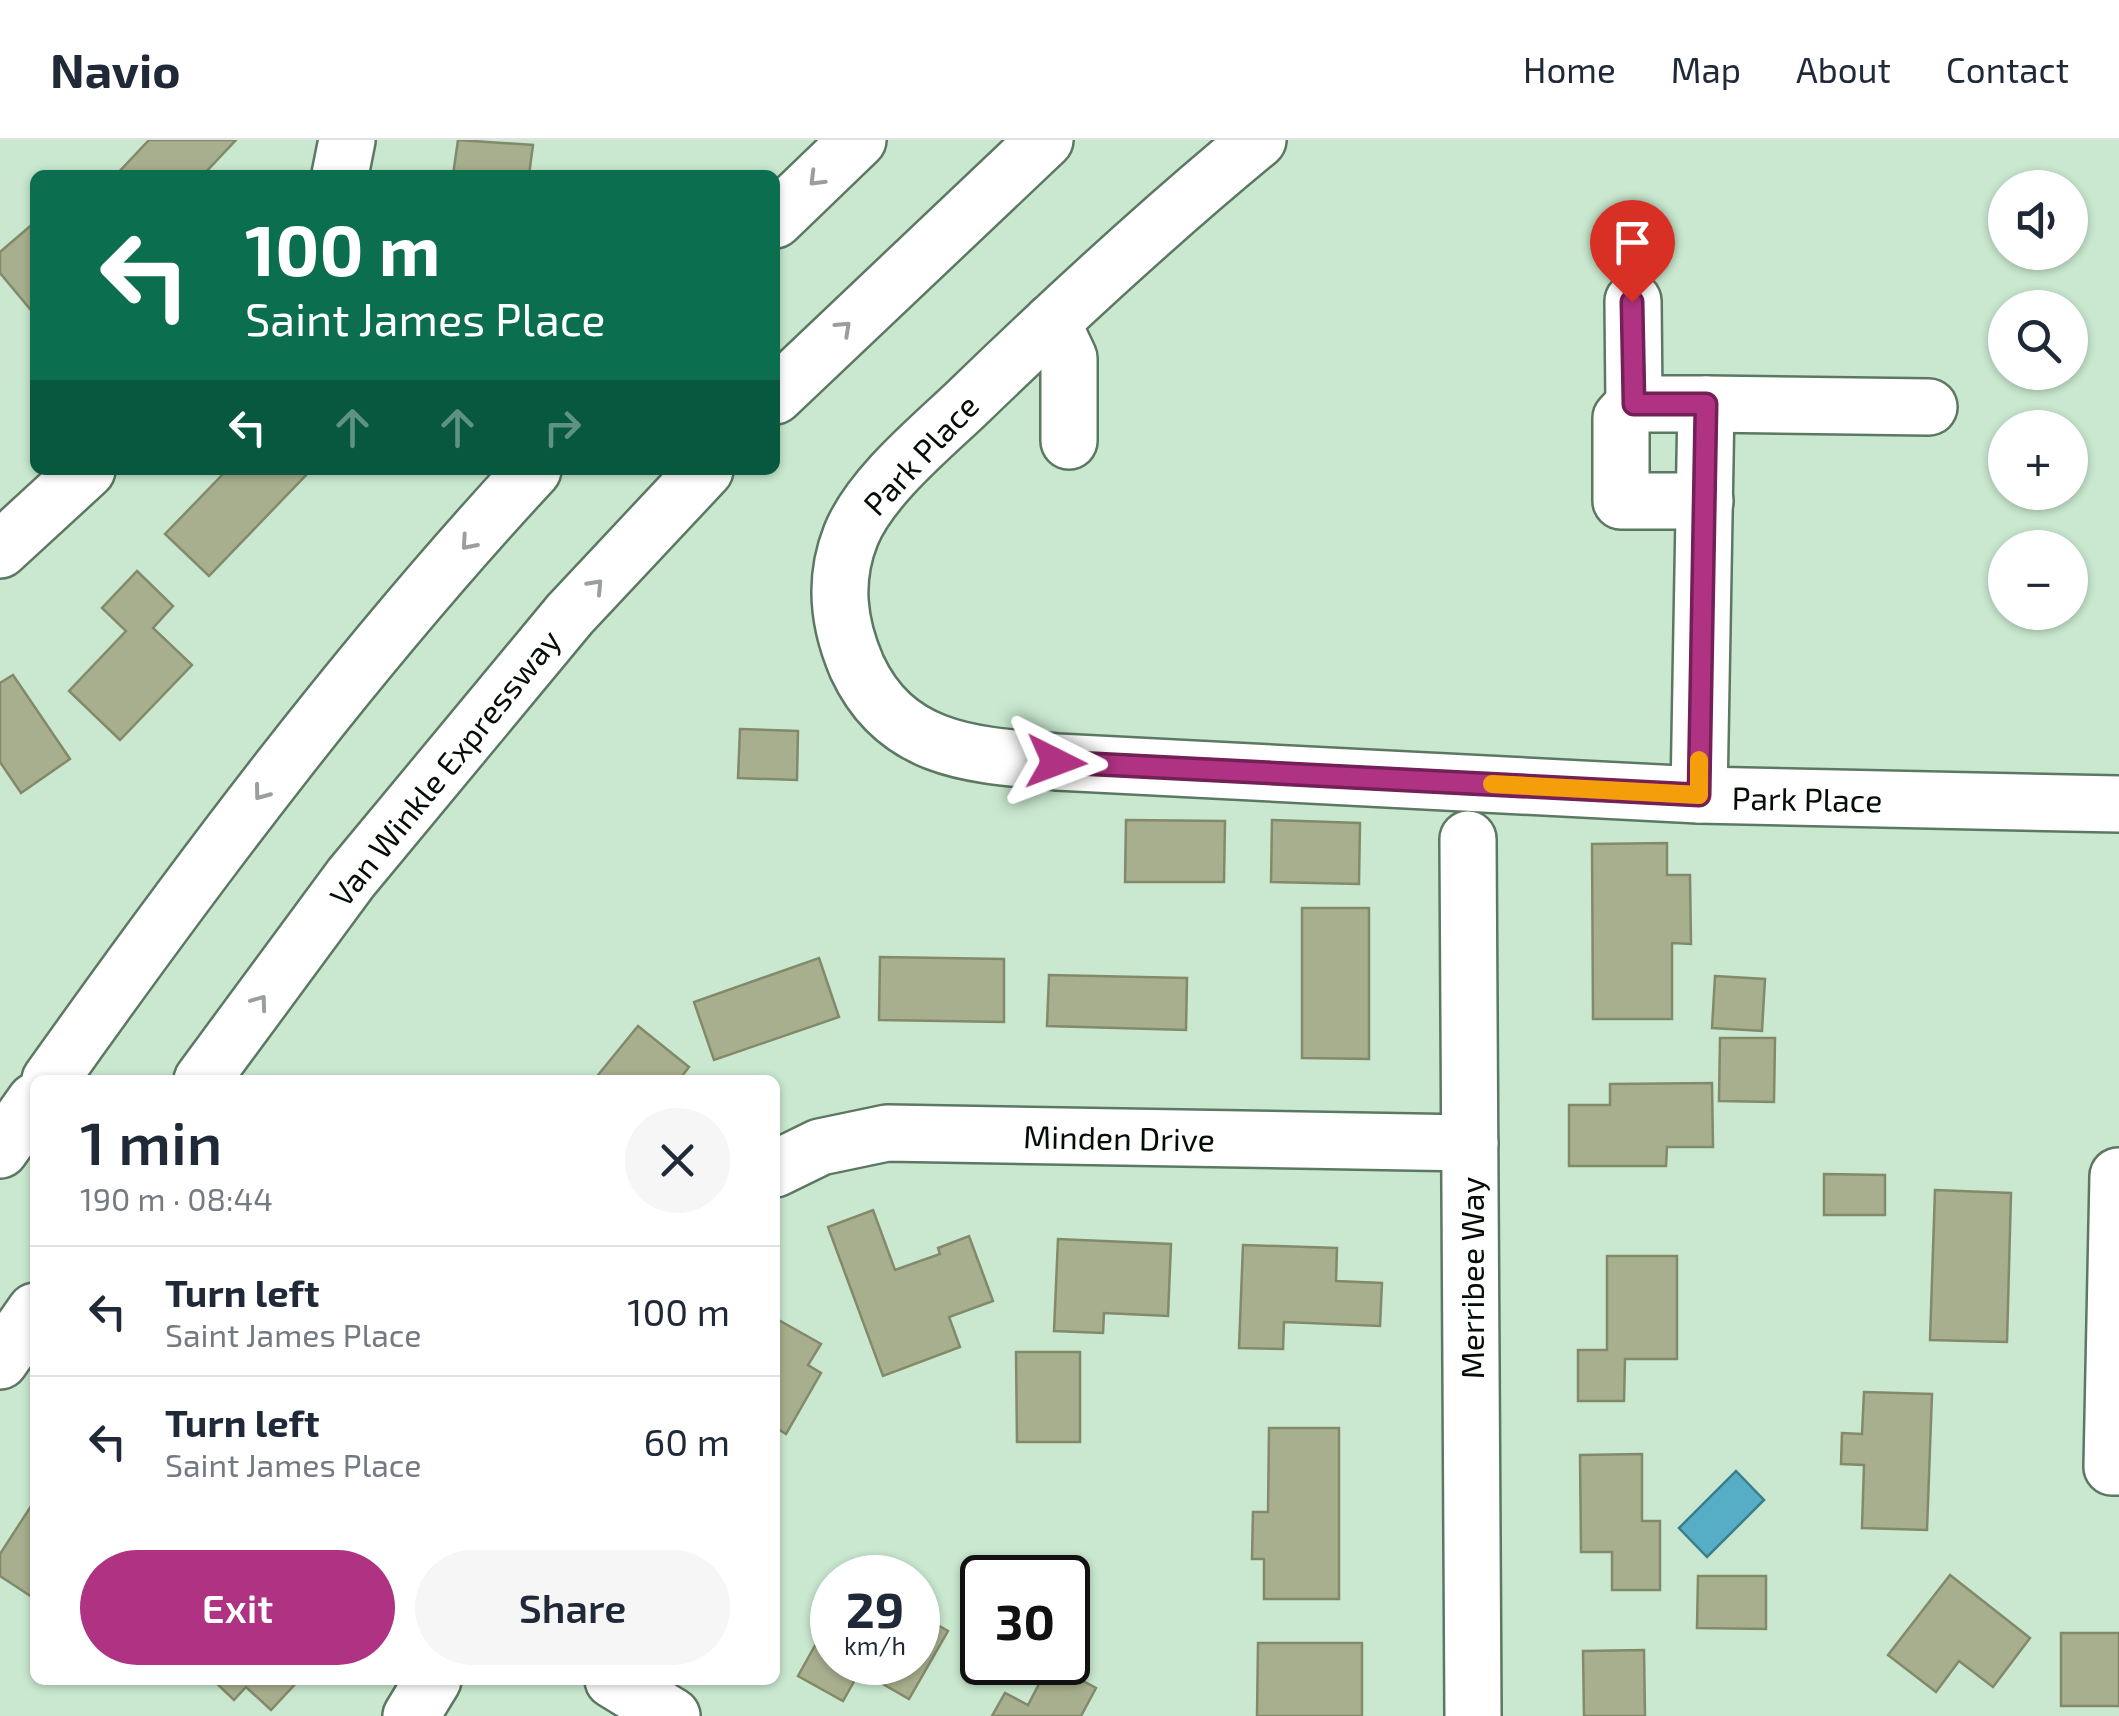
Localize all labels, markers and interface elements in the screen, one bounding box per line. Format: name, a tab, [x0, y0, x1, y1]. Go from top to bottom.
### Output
text: Navio	[50, 40, 181, 98]
text: Home	[1523, 48, 1616, 90]
text: Map	[1671, 48, 1741, 90]
text: About	[1796, 48, 1891, 90]
text: Contact	[1946, 48, 2069, 90]
one-way arrow	[809, 168, 827, 186]
map controls	[1988, 170, 2088, 630]
button: sound	[1988, 170, 2088, 270]
pin	[1590, 200, 1675, 303]
text: 100 m	[245, 206, 440, 290]
icon: left	[80, 210, 210, 340]
icon: arrive	[1605, 215, 1660, 270]
button: search	[1988, 290, 2088, 390]
text: Saint James Place	[245, 291, 605, 345]
one-way arrow	[833, 322, 851, 340]
street label: Park Place	[855, 386, 985, 522]
icon: left	[220, 400, 275, 455]
icon: ahead	[325, 400, 380, 455]
icon: ahead	[430, 400, 485, 455]
icon: right	[535, 400, 590, 455]
button: +	[1988, 410, 2088, 510]
button: −	[1988, 530, 2088, 630]
one-way arrow	[462, 531, 480, 550]
one-way arrow	[584, 579, 602, 597]
street label: Van Winkle Expressway	[321, 621, 567, 913]
position arrow	[1004, 710, 1108, 814]
street label: Park Place	[1731, 778, 1883, 818]
one-way arrow	[255, 782, 272, 800]
one-way arrow	[248, 995, 265, 1013]
text: 1 min	[80, 1105, 222, 1177]
button: close	[625, 1108, 730, 1213]
street label: Minden Drive	[1023, 1116, 1215, 1158]
street label: Merribee Way	[1452, 1177, 1490, 1379]
text: 190 m · 08:44	[80, 1179, 273, 1217]
text: Turn left	[165, 1269, 320, 1315]
icon: left	[80, 1284, 135, 1339]
text: 100 m	[627, 1288, 730, 1334]
text: Saint James Place	[165, 1315, 421, 1353]
text: Turn left	[165, 1399, 320, 1445]
icon: left	[80, 1414, 135, 1469]
text: 60 m	[644, 1418, 730, 1464]
text: Saint James Place	[165, 1445, 421, 1483]
button: Exit	[80, 1550, 395, 1665]
button: Share	[415, 1550, 730, 1665]
speed limit sign: 30	[960, 1555, 1090, 1685]
text: 29	[846, 1578, 904, 1638]
text: km/h	[844, 1630, 906, 1660]

